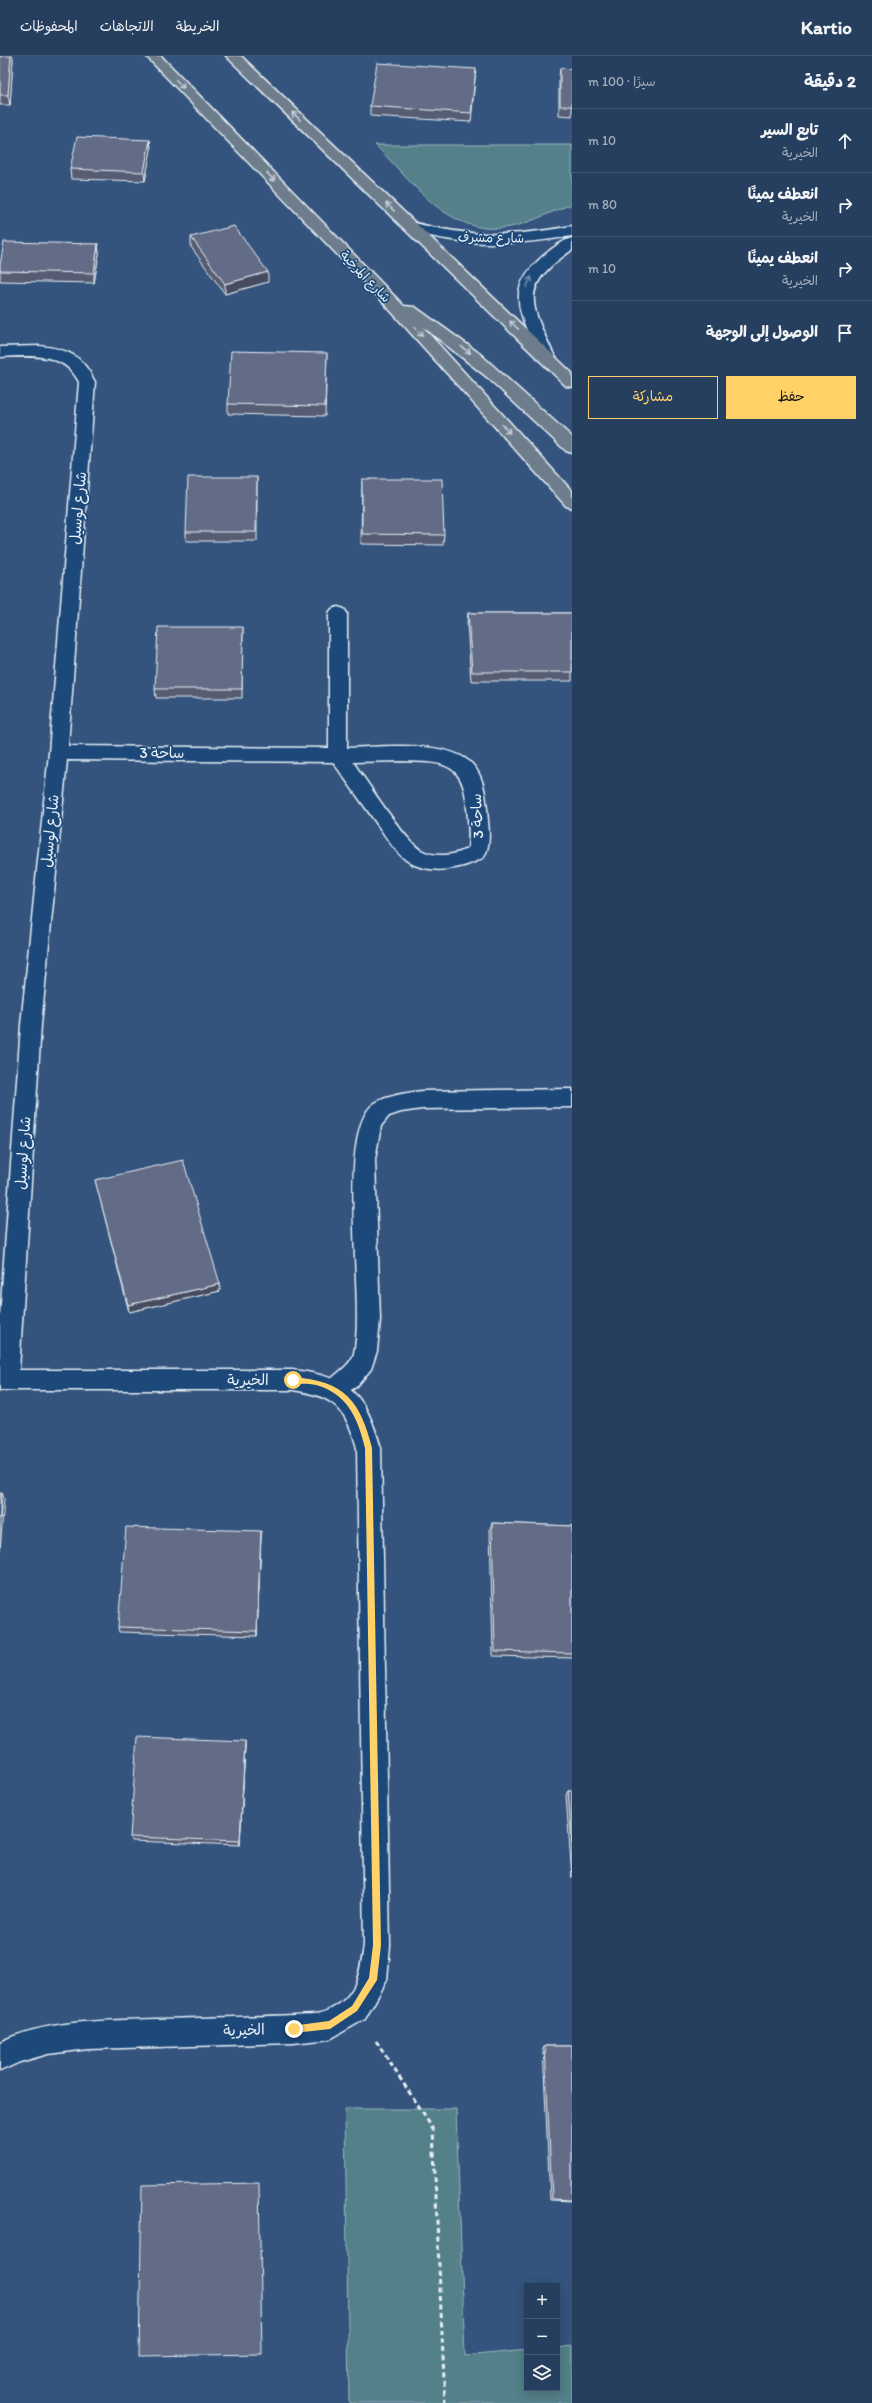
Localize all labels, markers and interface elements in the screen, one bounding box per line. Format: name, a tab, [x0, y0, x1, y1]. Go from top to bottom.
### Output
text: Kartio	[801, 16, 852, 39]
text: المحفوظات	[20, 18, 78, 35]
text: الاتجاهات	[100, 18, 154, 35]
text: الخريطة	[176, 18, 219, 35]
text: 2 دقيقة	[804, 71, 856, 91]
text: سيرًا · 100 m	[588, 74, 656, 89]
one-way arrow	[175, 79, 185, 89]
one-way arrow	[291, 112, 301, 121]
text: تابع السير	[761, 121, 818, 139]
icon: ahead	[834, 130, 856, 152]
text: 10 m	[588, 133, 616, 148]
text: الخيرية	[782, 145, 818, 160]
one-way arrow	[266, 172, 276, 182]
text: انعطف يمينًا	[748, 185, 818, 203]
icon: right	[834, 194, 856, 216]
text: 80 m	[588, 197, 617, 212]
one-way arrow	[385, 203, 395, 212]
text: الخيرية	[782, 209, 818, 224]
street label: شارع مشرف	[458, 229, 524, 248]
street label: شارع المرخية	[336, 247, 394, 307]
text: انعطف يمينًا	[748, 249, 818, 267]
icon: right	[834, 258, 856, 280]
text: 10 m	[588, 261, 616, 276]
text: الخيرية	[782, 273, 818, 288]
one-way arrow	[526, 276, 534, 288]
one-way arrow	[509, 321, 519, 330]
icon: arrive	[834, 322, 856, 344]
text: الوصول إلى الوجهة	[706, 323, 818, 341]
one-way arrow	[414, 327, 423, 337]
one-way arrow	[460, 346, 471, 354]
button: مشاركة	[588, 376, 718, 419]
button: حفظ	[726, 376, 856, 419]
one-way arrow	[501, 423, 510, 434]
street label: شارع لوسيل	[66, 471, 91, 545]
street label: ساحة 3	[140, 744, 184, 762]
street label: ساحة 3	[467, 793, 487, 839]
street label: شارع لوسيل	[37, 794, 64, 869]
street label: شارع لوسيل	[11, 1116, 36, 1190]
street label: الخيرية	[227, 1371, 269, 1389]
route start	[284, 1371, 302, 1389]
street label: الخيرية	[223, 2020, 265, 2040]
route end	[285, 2020, 303, 2038]
map controls	[524, 2283, 560, 2391]
button: +	[524, 2283, 560, 2319]
button: −	[524, 2319, 560, 2355]
button: layers	[524, 2355, 560, 2391]

